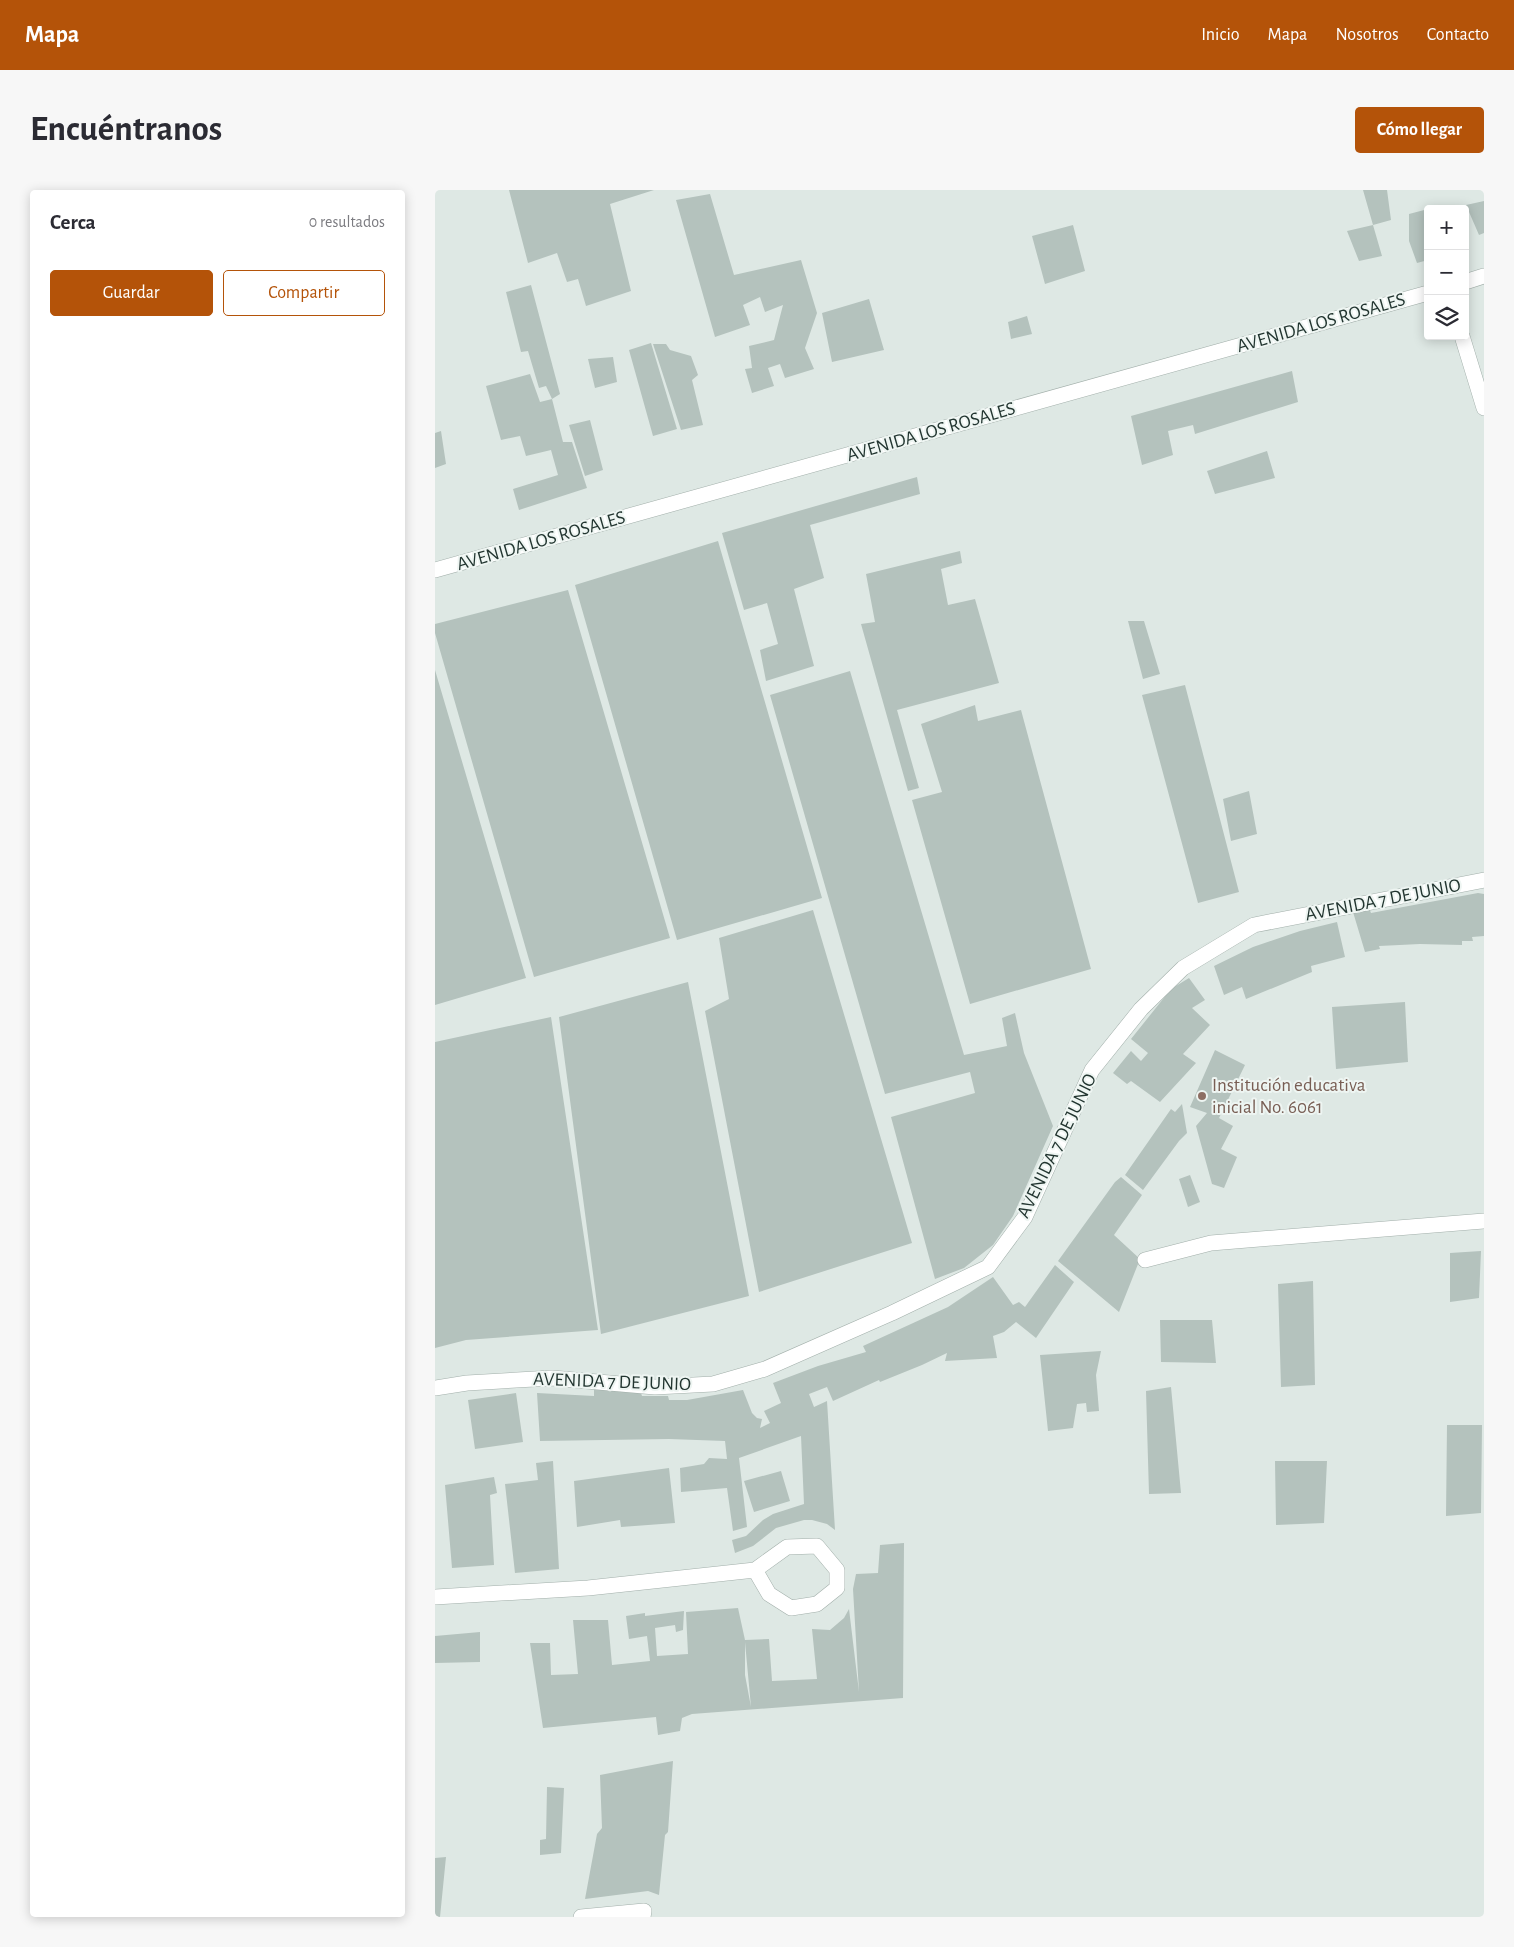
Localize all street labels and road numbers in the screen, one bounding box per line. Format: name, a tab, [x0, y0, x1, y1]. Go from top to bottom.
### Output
street label: AVENIDA LOS ROSALES	[1235, 290, 1407, 356]
street label: AVENIDA LOS ROSALES	[845, 399, 1017, 465]
street label: AVENIDA LOS ROSALES	[455, 508, 627, 574]
street label: AVENIDA 7 DE JUNIO	[1304, 876, 1462, 924]
street label: AVENIDA 7 DE JUNIO	[1014, 1071, 1100, 1221]
street label: AVENIDA 7 DE JUNIO	[533, 1370, 691, 1394]

